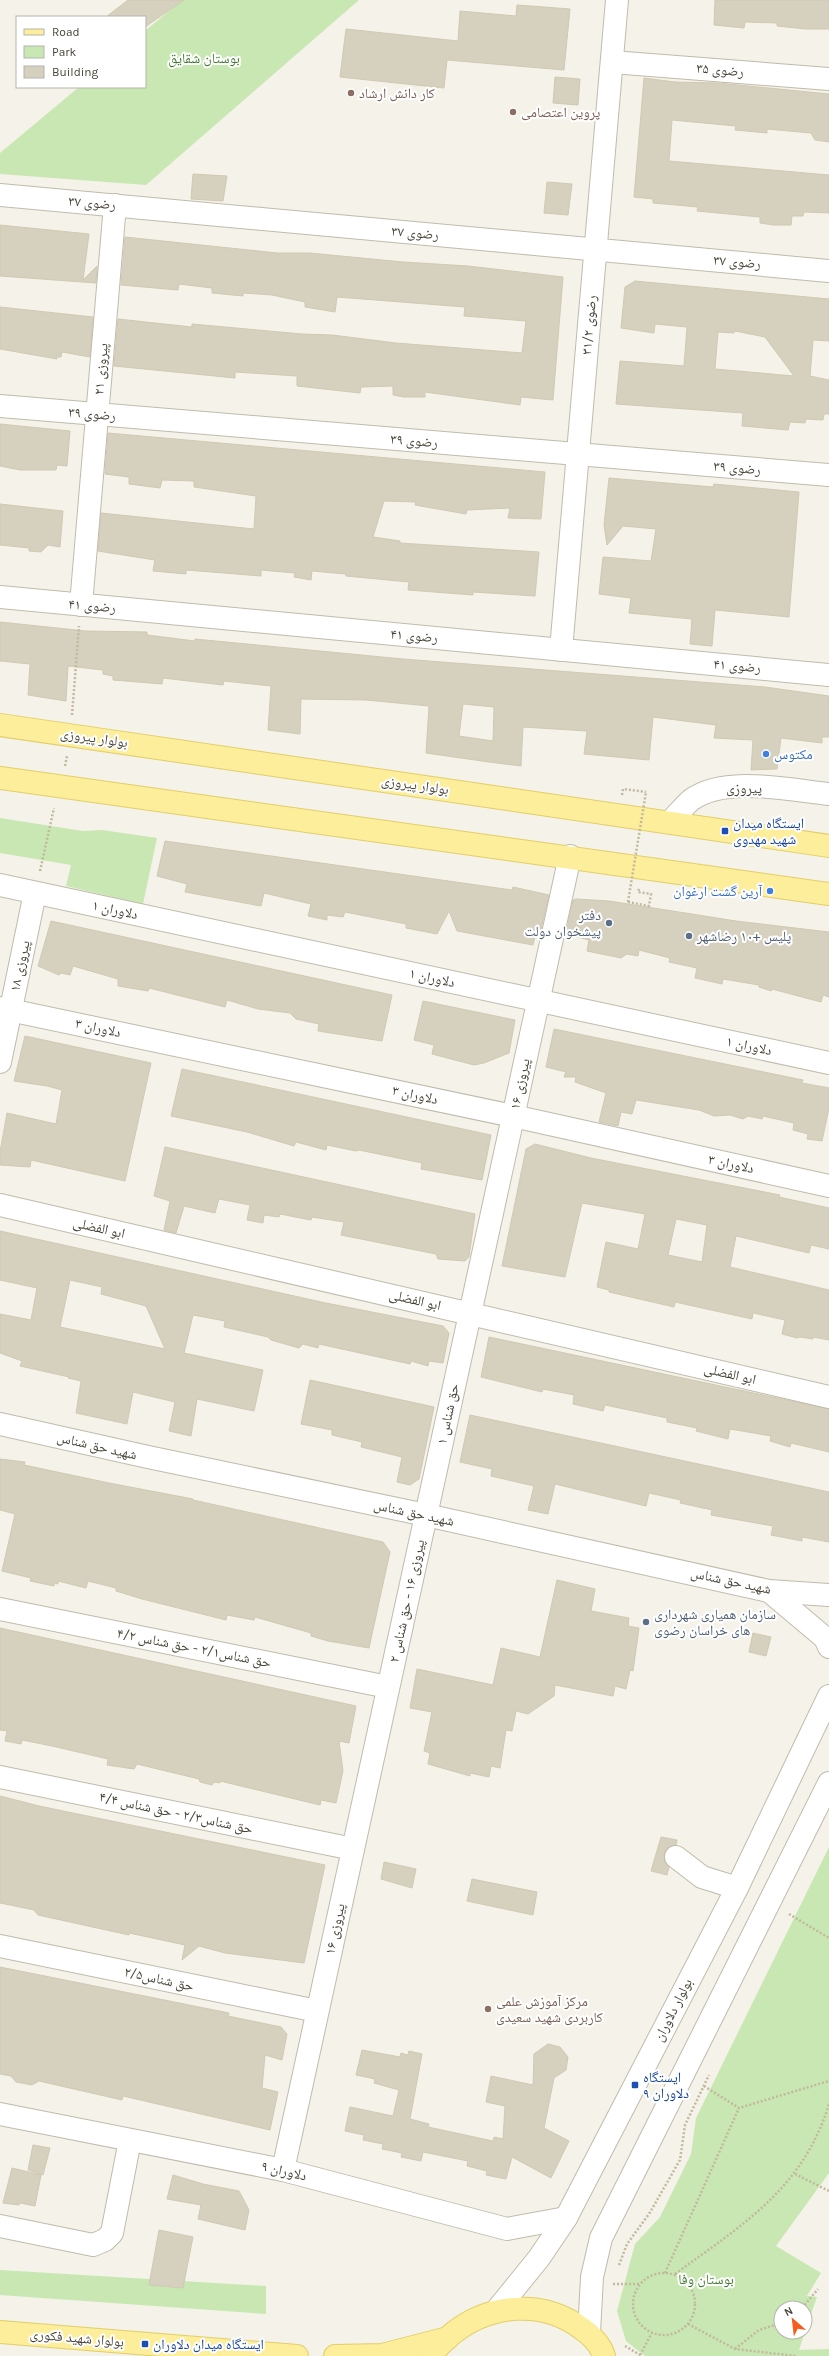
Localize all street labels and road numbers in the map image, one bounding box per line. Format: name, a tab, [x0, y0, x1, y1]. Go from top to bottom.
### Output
street label: رضوی ۳۵	[696, 59, 744, 81]
street label: رضوی ۳۷	[68, 192, 116, 214]
street label: رضوی ۳۷	[391, 222, 439, 244]
street label: رضوی ۳۷	[713, 251, 761, 273]
street label: رضوی ۳۱/۲	[578, 294, 600, 356]
street label: پیروزی ۲۱	[90, 342, 112, 396]
street label: رضوی ۳۹	[68, 403, 116, 425]
street label: رضوی ۳۹	[390, 430, 438, 452]
street label: رضوی ۳۹	[713, 457, 761, 479]
street label: رضوی ۴۱	[68, 595, 116, 617]
street label: رضوی ۴۱	[390, 625, 438, 647]
street label: رضوی ۴۱	[713, 655, 761, 677]
street label: بولوار پیروزی	[59, 725, 129, 751]
street label: بولوار پیروزی	[380, 772, 450, 798]
street label: پیروزی	[726, 780, 762, 797]
street label: دلاوران ۱	[91, 897, 140, 923]
street label: پیروزی ۱۸	[6, 939, 34, 993]
street label: دلاوران ۱	[408, 965, 457, 991]
street label: دلاوران ۳	[74, 1015, 123, 1041]
street label: دلاوران ۱	[725, 1033, 774, 1059]
street label: پیروزی ۱۶	[506, 1057, 534, 1111]
street label: دلاوران ۳	[391, 1082, 440, 1108]
street label: دلاوران ۳	[707, 1151, 756, 1177]
street label: ابو الفضلی	[71, 1214, 127, 1242]
street label: ابو الفضلی	[387, 1286, 443, 1314]
street label: ابو الفضلی	[702, 1360, 758, 1388]
street label: حق شناس ۱	[433, 1382, 464, 1446]
street label: شهید حق شناس	[55, 1429, 139, 1464]
street label: شهید حق شناس	[372, 1496, 456, 1531]
street label: پیروزی ۱۶ - حق شناس ۲	[386, 1538, 429, 1664]
street label: شهید حق شناس	[689, 1564, 773, 1599]
street label: حق شناس۲/۱ - حق شناس ۴/۲	[115, 1625, 273, 1672]
street label: حق شناس۲/۳ - حق شناس ۴/۴	[97, 1788, 254, 1839]
street label: پیروزی ۱۶	[321, 1902, 349, 1956]
street label: حق شناس۲/۵	[122, 1963, 196, 1996]
street label: بولوار دلاوران	[650, 1975, 696, 2044]
street label: دلاوران ۹	[260, 2158, 309, 2185]
street label: بولوار شهید فکوری	[29, 2325, 125, 2351]

